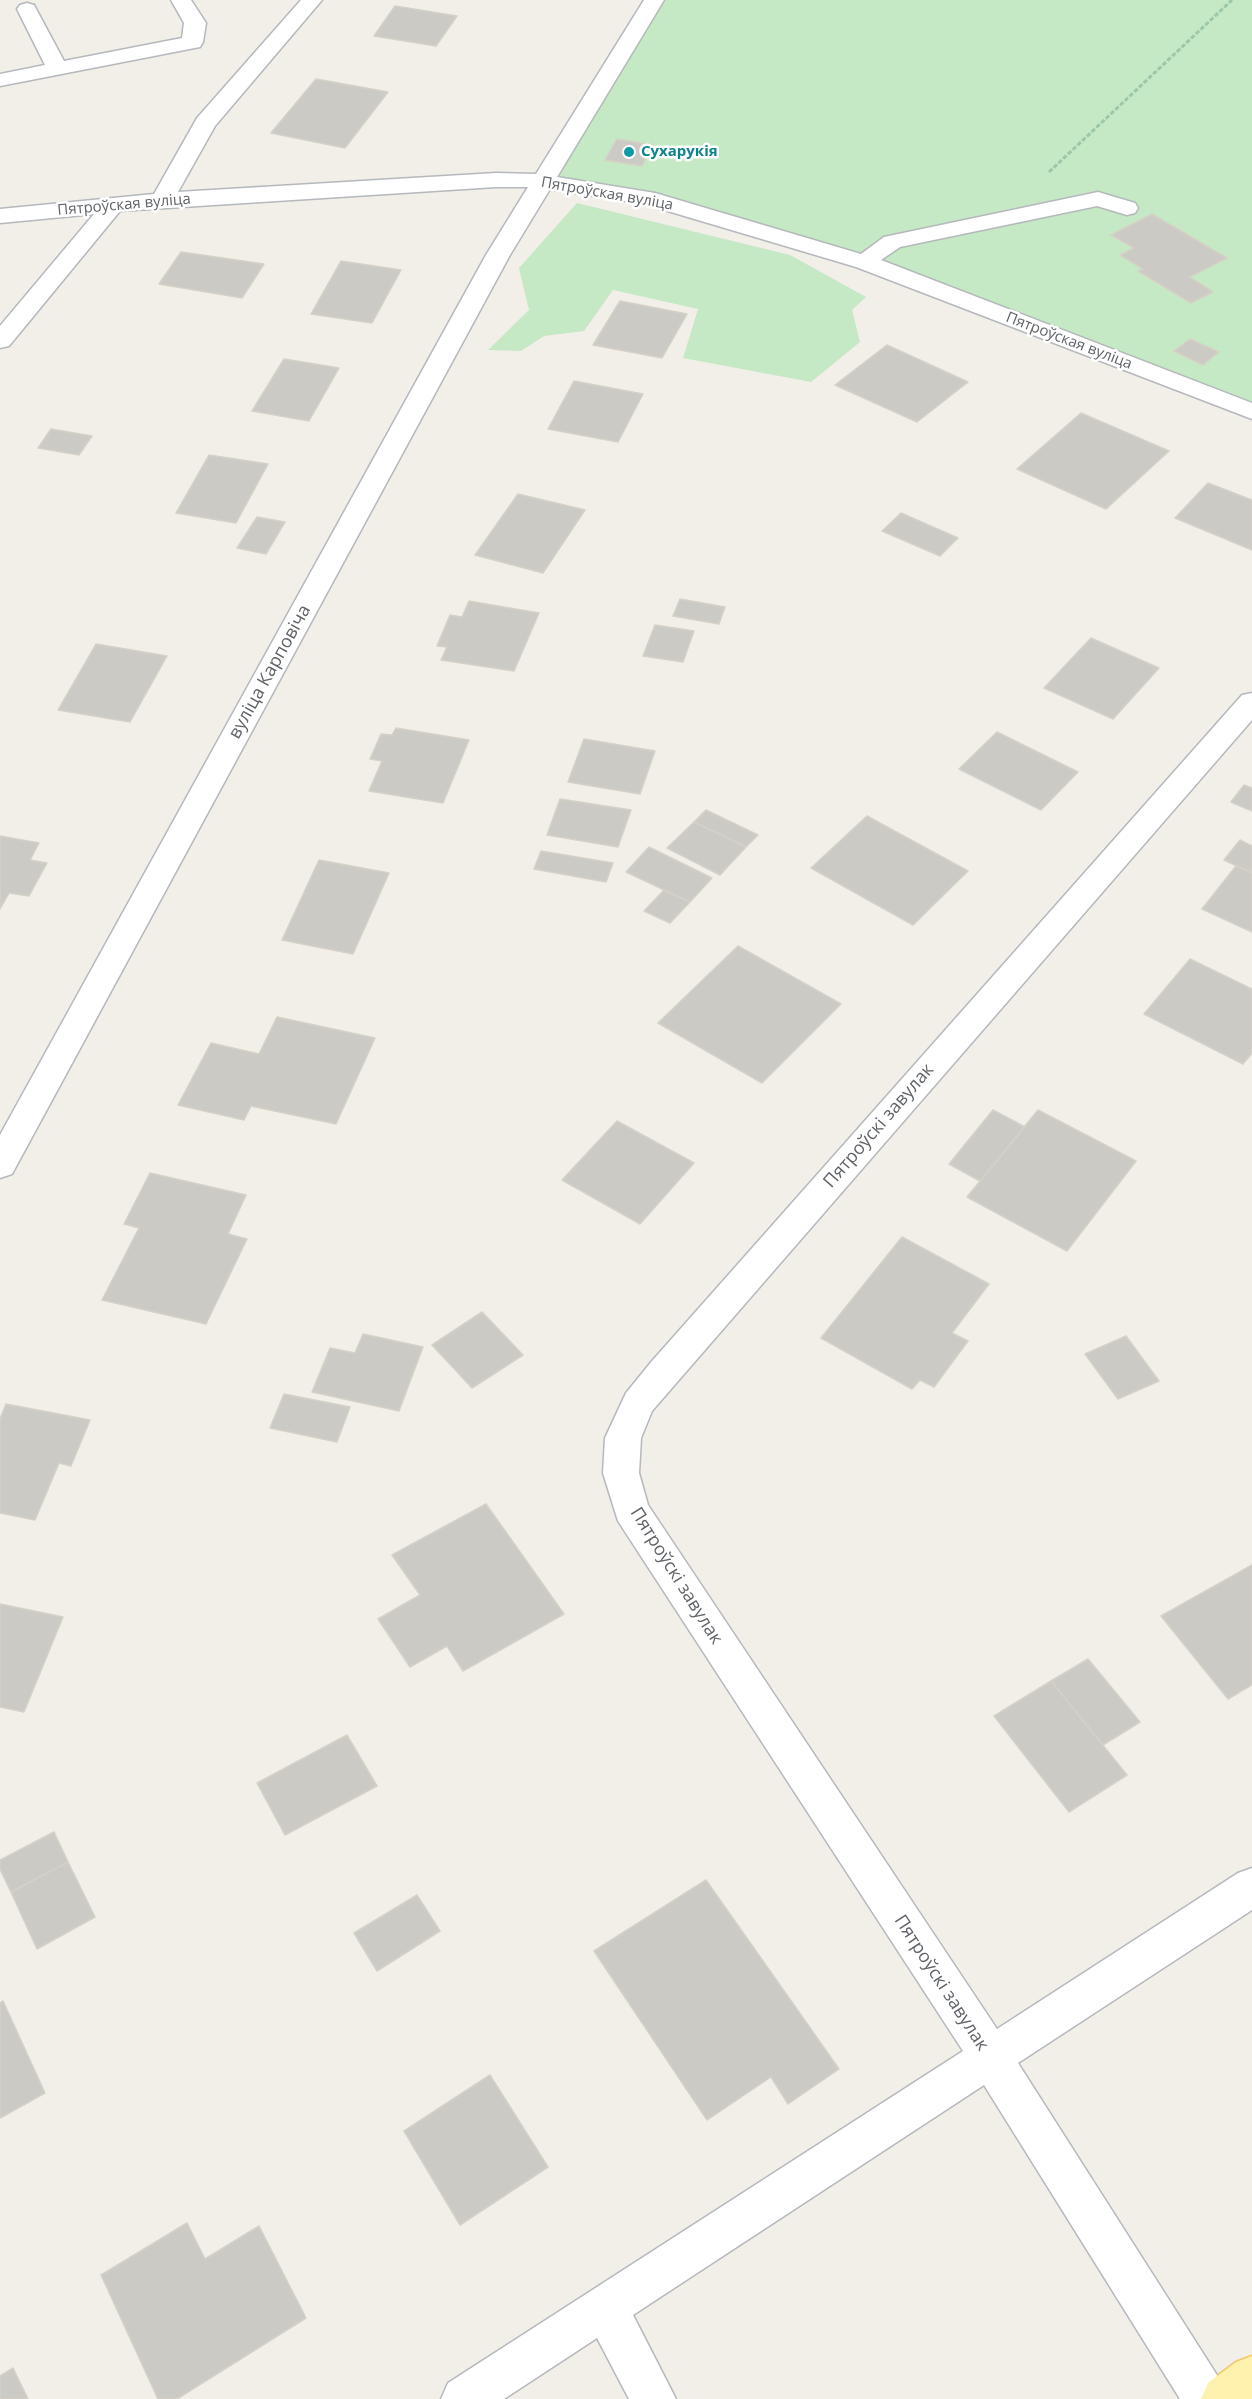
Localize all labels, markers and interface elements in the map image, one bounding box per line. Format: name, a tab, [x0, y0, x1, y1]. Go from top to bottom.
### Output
place label: Сухарукія	[641, 143, 718, 161]
marker: Сухарукія	[622, 145, 636, 159]
street label: Пятроўская вуліца	[540, 174, 674, 214]
street label: Пятроўская вуліца	[57, 190, 191, 220]
street label: Пятроўская вуліца	[1003, 309, 1135, 373]
street label: вуліца Карповіча	[224, 601, 316, 743]
street label: Пятроўскі завулак	[819, 1060, 939, 1192]
street label: Пятроўскі завулак	[625, 1504, 727, 1648]
street label: Пятроўскі завулак	[889, 1911, 993, 2055]

